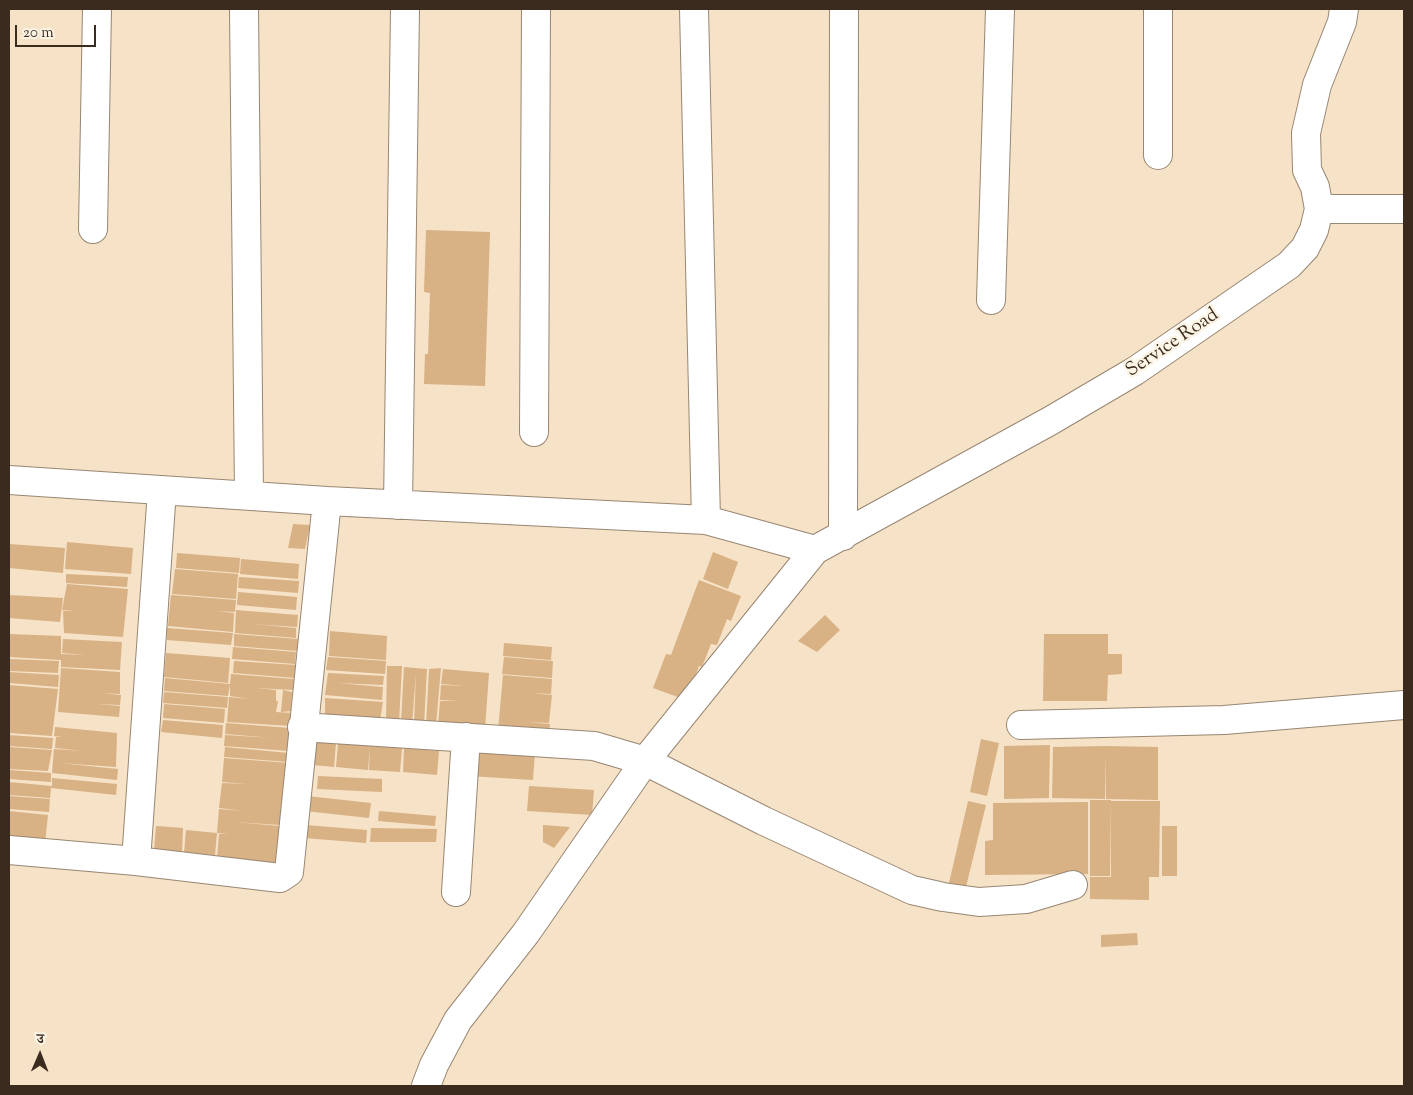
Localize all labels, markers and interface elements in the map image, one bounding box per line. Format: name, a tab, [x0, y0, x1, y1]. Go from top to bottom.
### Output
scale bar	[18, 15, 99, 47]
text: 20 m	[23, 23, 54, 44]
street label: Service Road	[1122, 305, 1224, 383]
north arrow	[15, 1030, 65, 1080]
text: उ	[37, 1030, 44, 1050]

